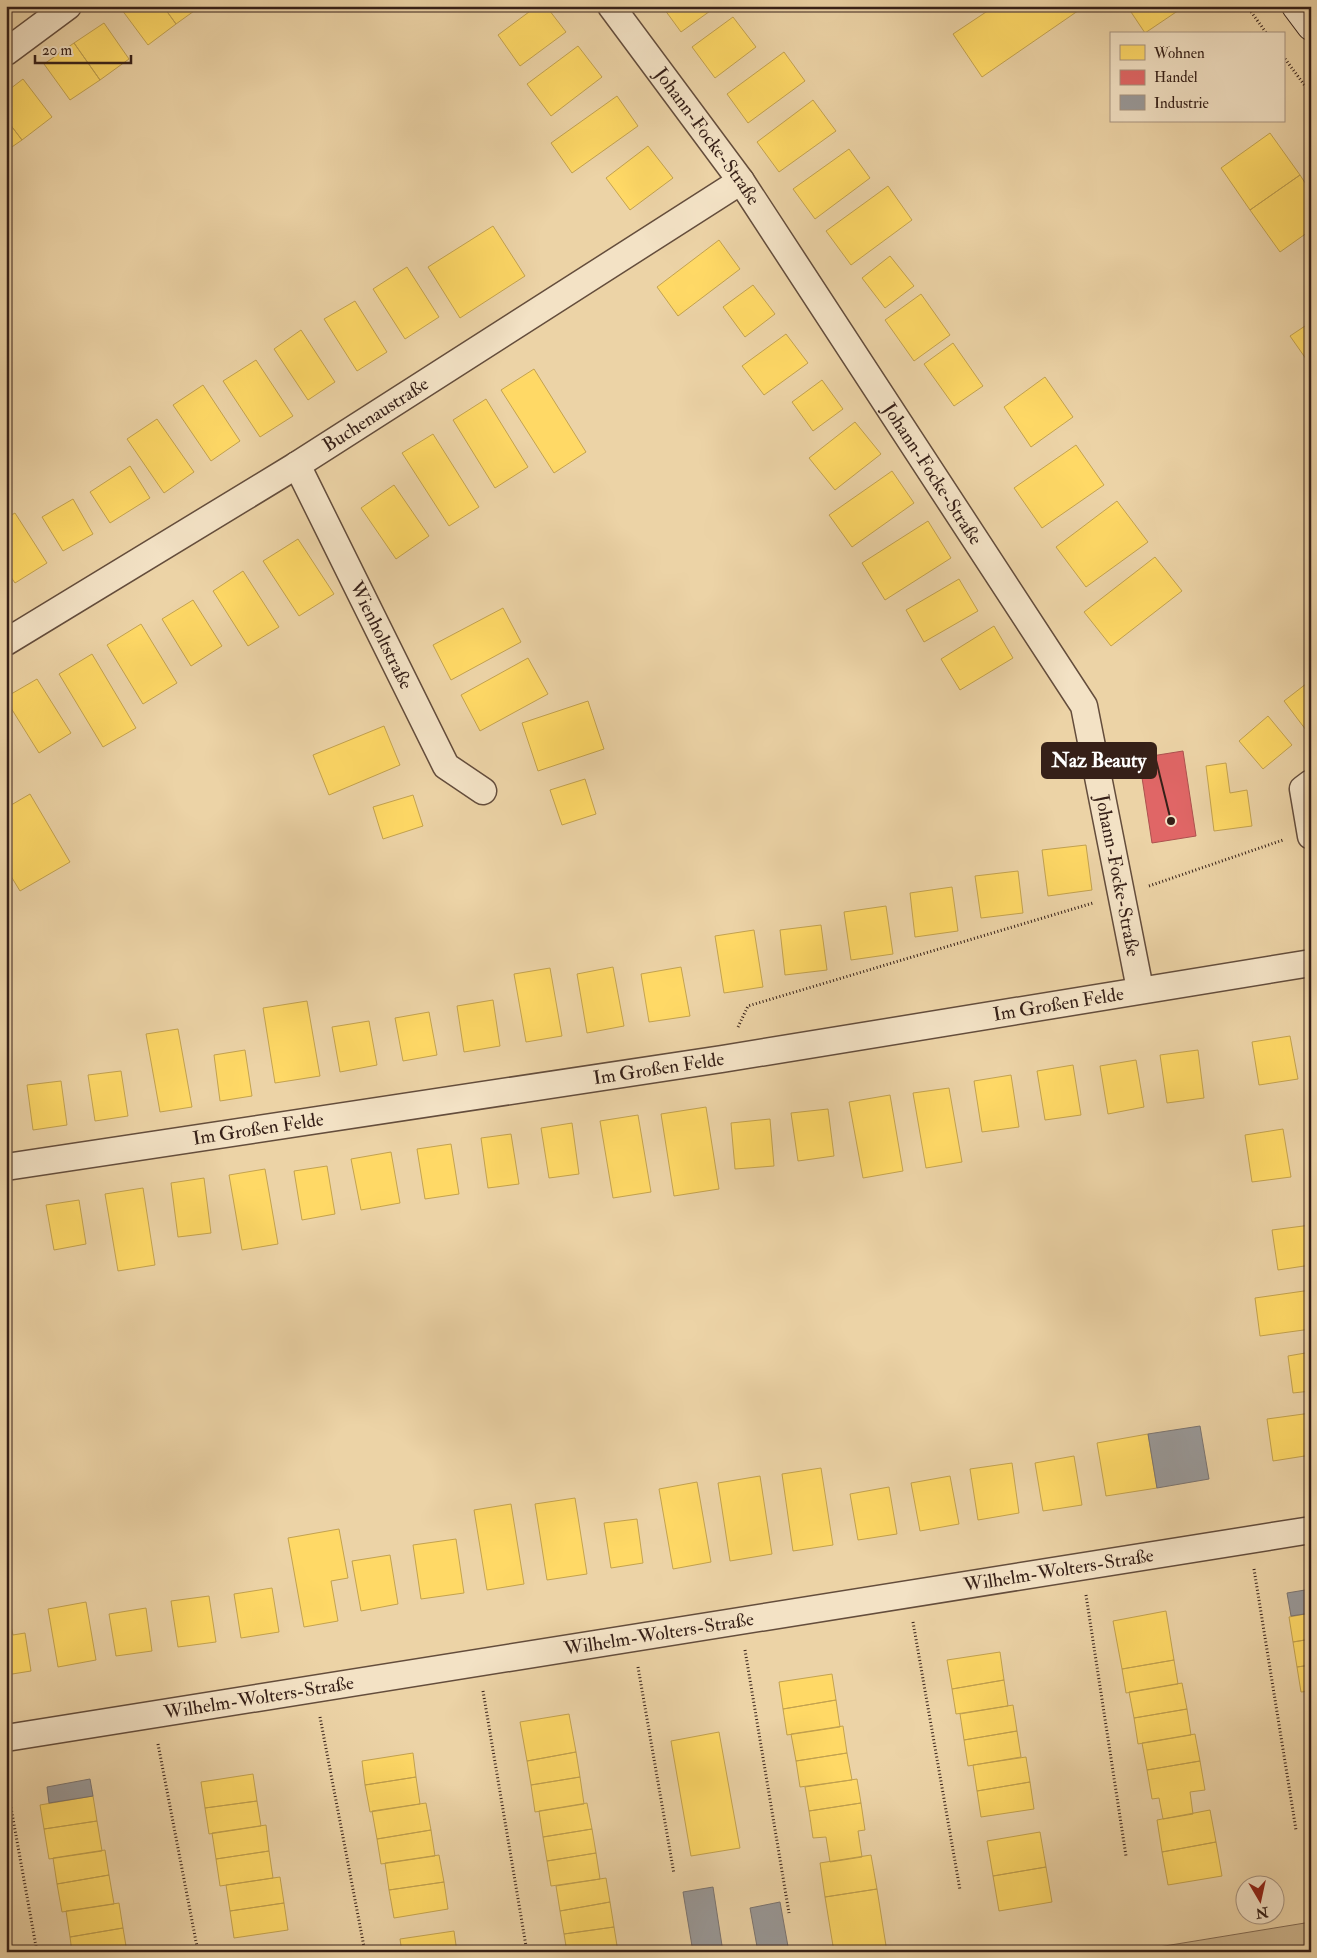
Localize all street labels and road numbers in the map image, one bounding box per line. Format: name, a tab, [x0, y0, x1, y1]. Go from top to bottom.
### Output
street label: Johann-Focke-Straße	[648, 62, 766, 210]
street label: Buchenaustraße	[318, 372, 433, 457]
street label: Johann-Focke-Straße	[877, 398, 988, 550]
street label: Wienholtstraße	[344, 576, 418, 693]
street label: Johann-Focke-Straße	[1090, 791, 1145, 959]
street label: Im Großen Felde	[991, 982, 1126, 1027]
street label: Im Großen Felde	[592, 1047, 726, 1090]
street label: Im Großen Felde	[191, 1107, 325, 1151]
street label: Wilhelm-Wolters-Straße	[961, 1543, 1155, 1597]
street label: Wilhelm-Wolters-Straße	[561, 1607, 755, 1661]
street label: Wilhelm-Wolters-Straße	[161, 1671, 356, 1725]

